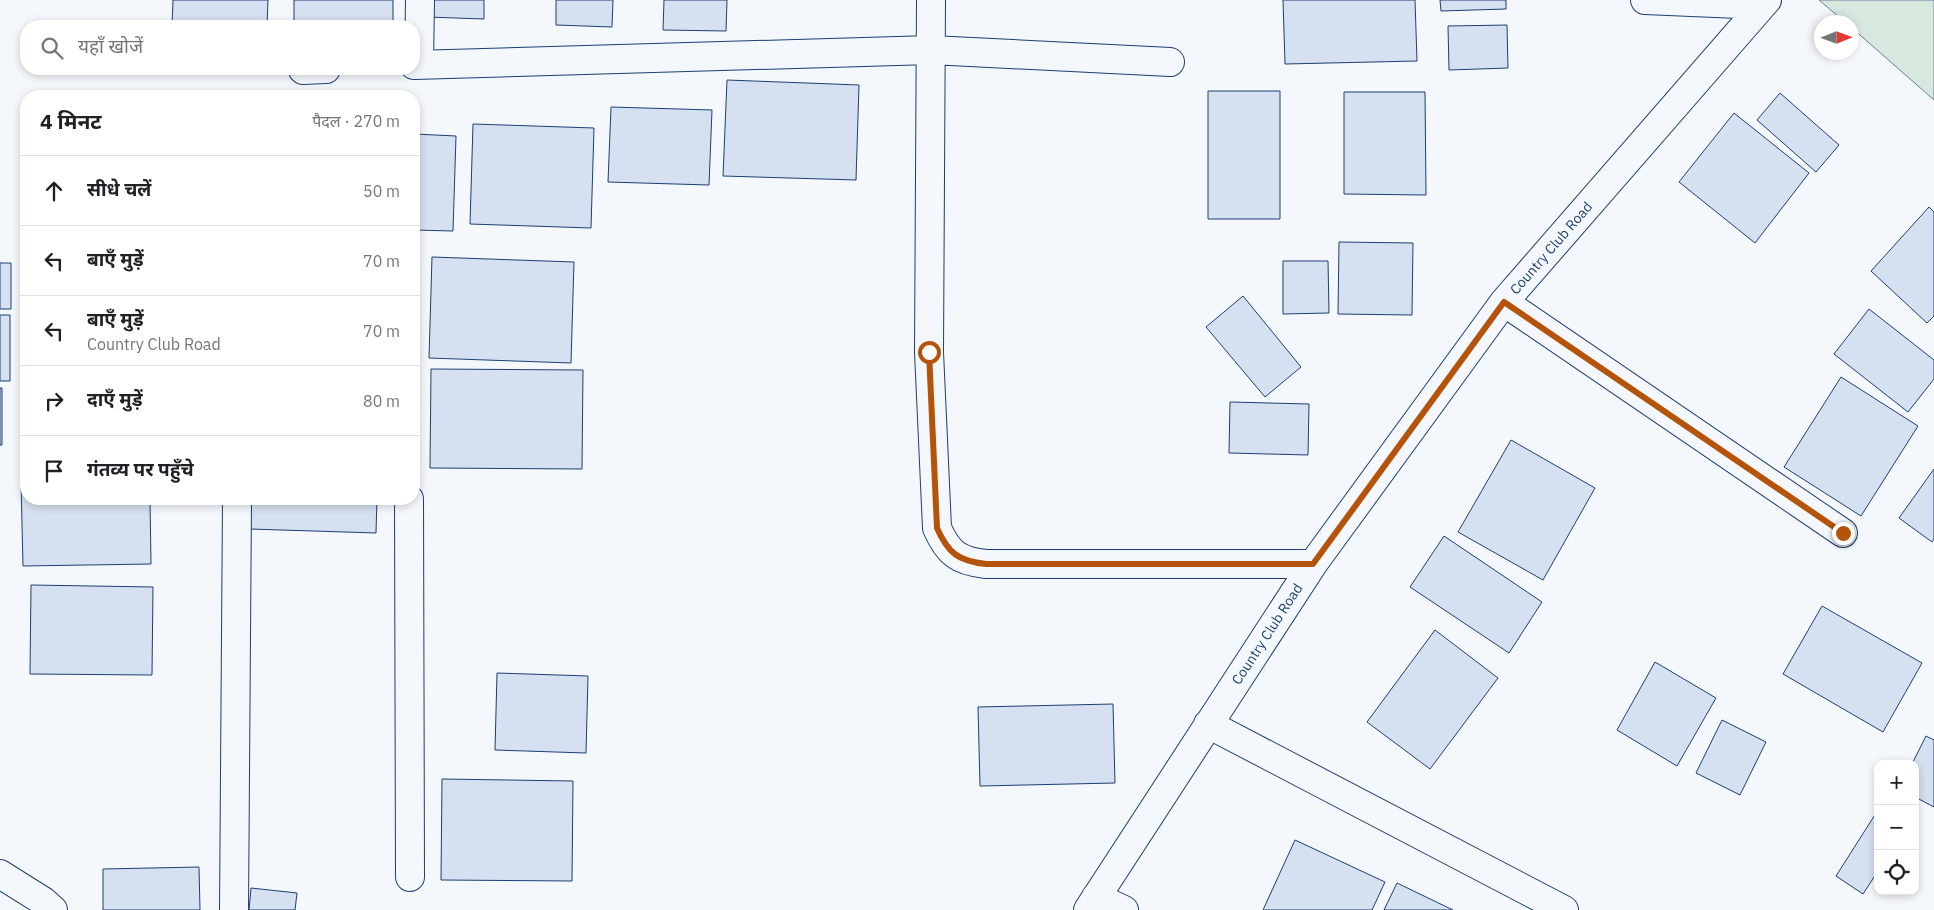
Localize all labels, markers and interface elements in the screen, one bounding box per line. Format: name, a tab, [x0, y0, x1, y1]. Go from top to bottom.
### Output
north arrow	[1814, 15, 1859, 60]
search box	[20, 20, 420, 75]
icon: search	[38, 34, 66, 62]
text: यहाँ खोजें	[78, 34, 143, 58]
text: 4 मिनट	[40, 107, 102, 135]
text: पैदल · 270 m	[312, 111, 400, 131]
icon: ahead	[40, 177, 68, 205]
text: सीधे चलें	[87, 177, 151, 201]
text: 50 m	[363, 181, 400, 201]
street label: Country Club Road	[1506, 198, 1596, 298]
icon: left	[40, 247, 68, 275]
text: बाएँ मुड़ें	[87, 247, 144, 271]
text: 70 m	[363, 251, 400, 271]
text: बाएँ मुड़ें	[87, 307, 144, 331]
icon: left	[40, 317, 68, 345]
text: 70 m	[363, 321, 400, 341]
text: Country Club Road	[87, 334, 221, 354]
route start	[918, 341, 941, 364]
icon: right	[40, 387, 68, 415]
text: दाएँ मुड़ें	[87, 387, 143, 411]
text: 80 m	[363, 391, 400, 411]
icon: arrive	[40, 457, 68, 485]
text: गंतव्य पर पहुँचे	[87, 457, 194, 481]
route end	[1832, 522, 1855, 545]
street label: Country Club Road	[1228, 580, 1306, 688]
map controls	[1874, 760, 1919, 895]
button: +	[1874, 760, 1919, 805]
button: −	[1874, 805, 1919, 850]
button: locate	[1874, 850, 1919, 895]

